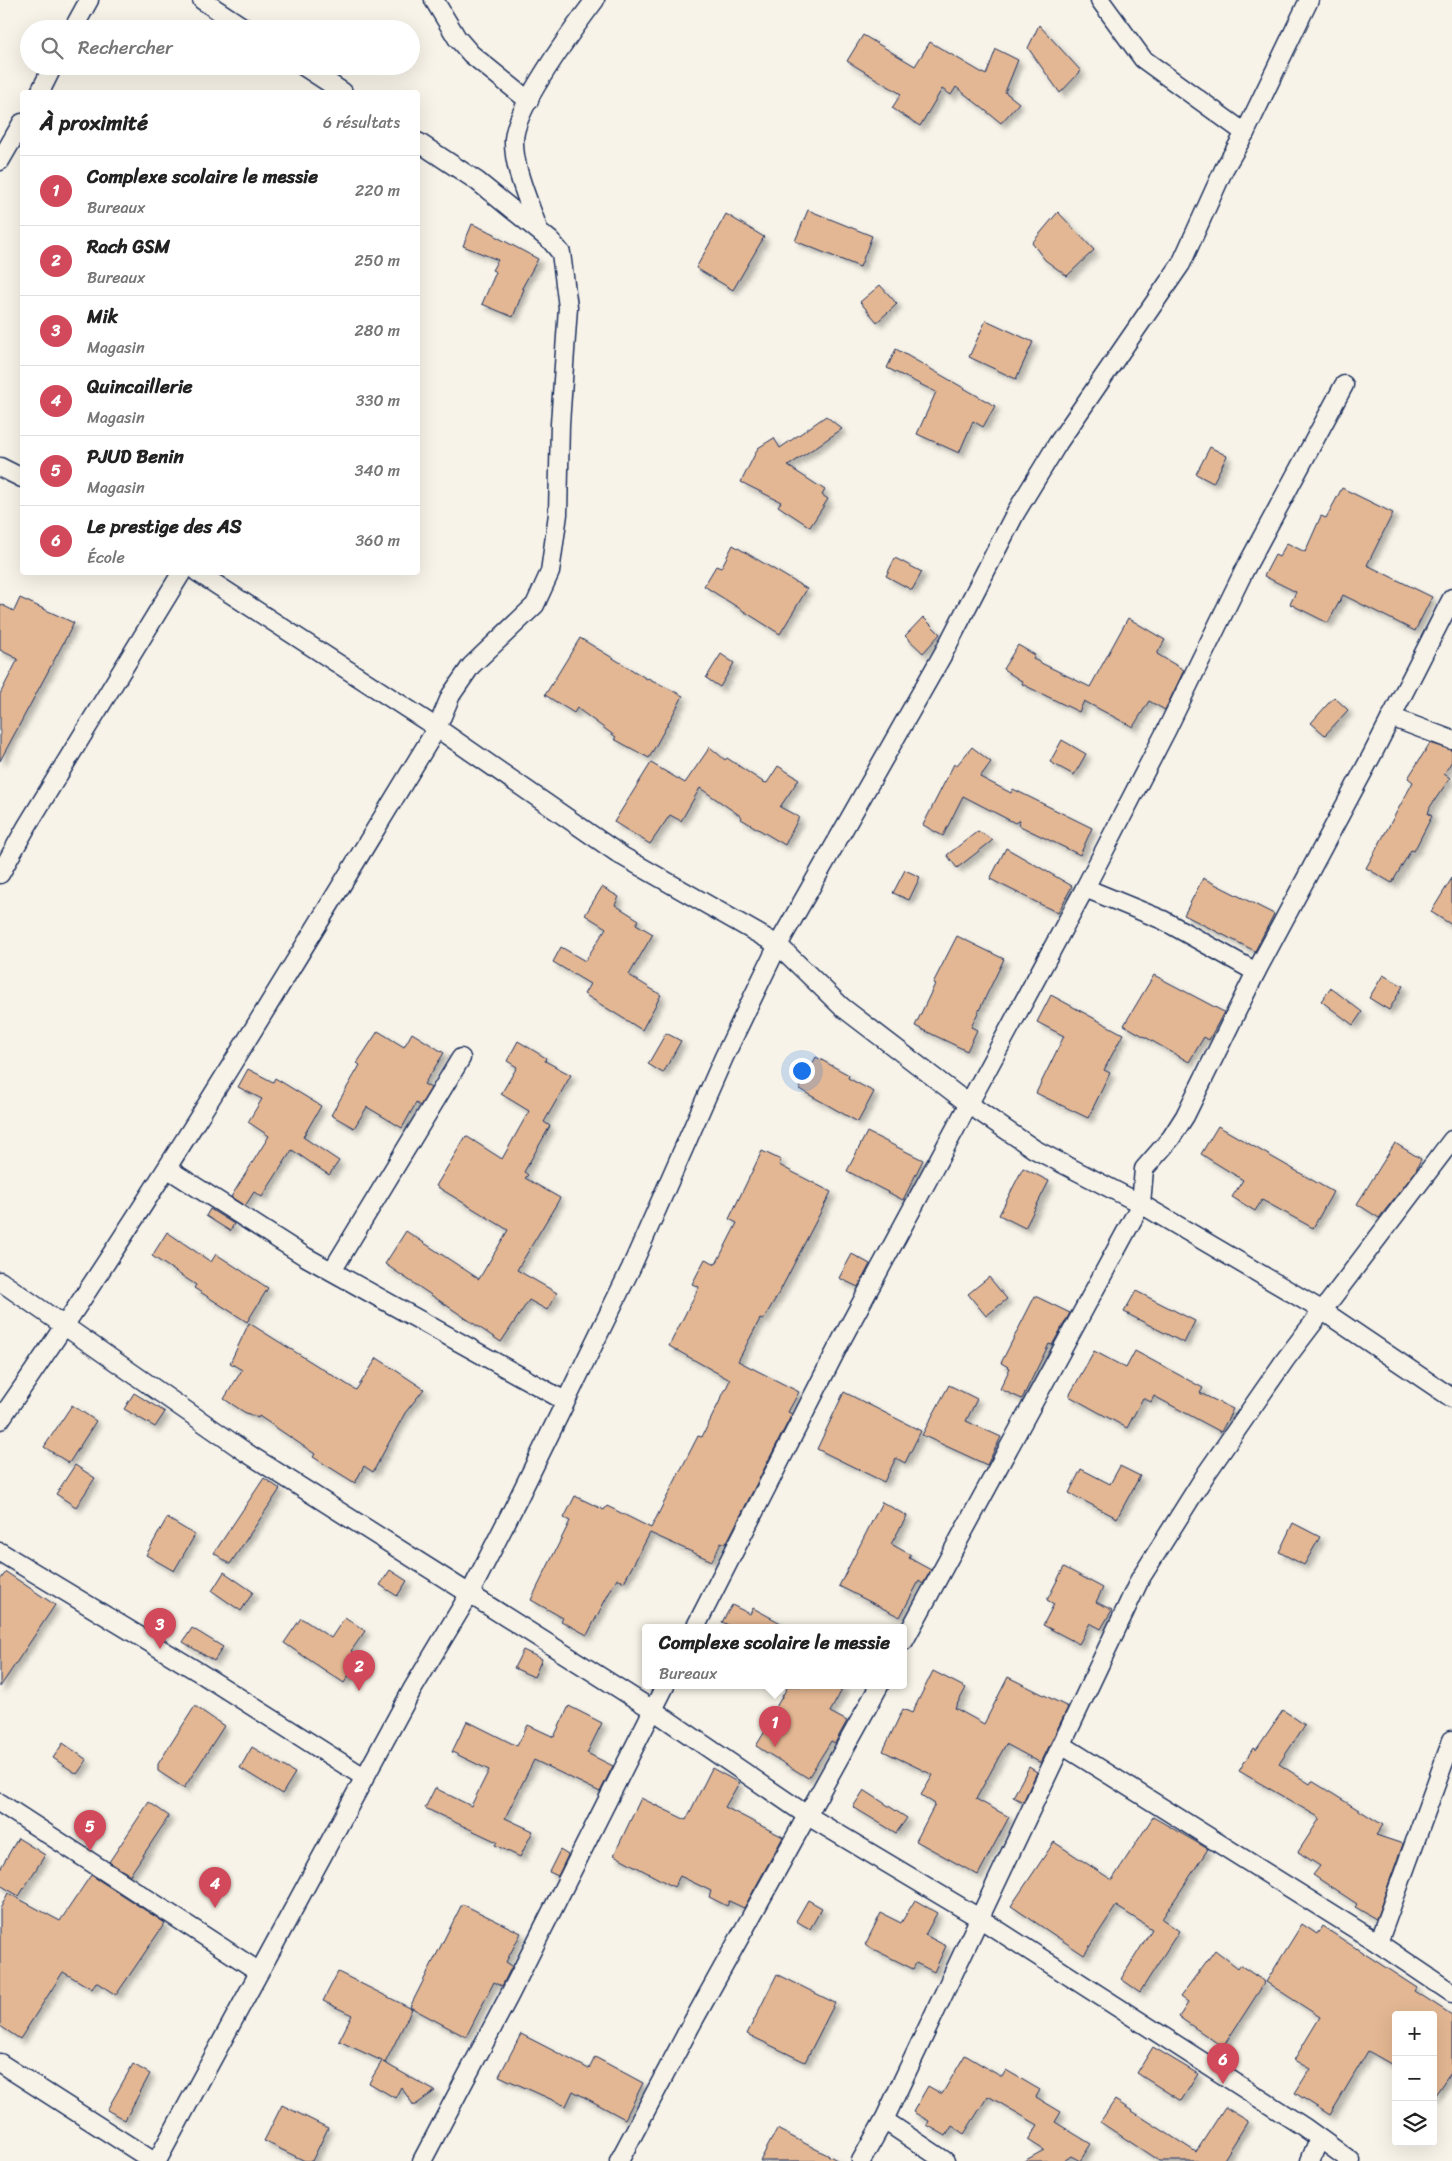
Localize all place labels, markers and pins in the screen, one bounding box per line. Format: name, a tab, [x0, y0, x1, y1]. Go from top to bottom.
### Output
pin: 3	[144, 1608, 176, 1649]
pin: 2	[343, 1650, 375, 1691]
pin: 1	[759, 1706, 791, 1747]
pin: 5	[74, 1810, 106, 1851]
pin: 4	[199, 1867, 231, 1908]
pin: 6	[1207, 2043, 1239, 2084]

